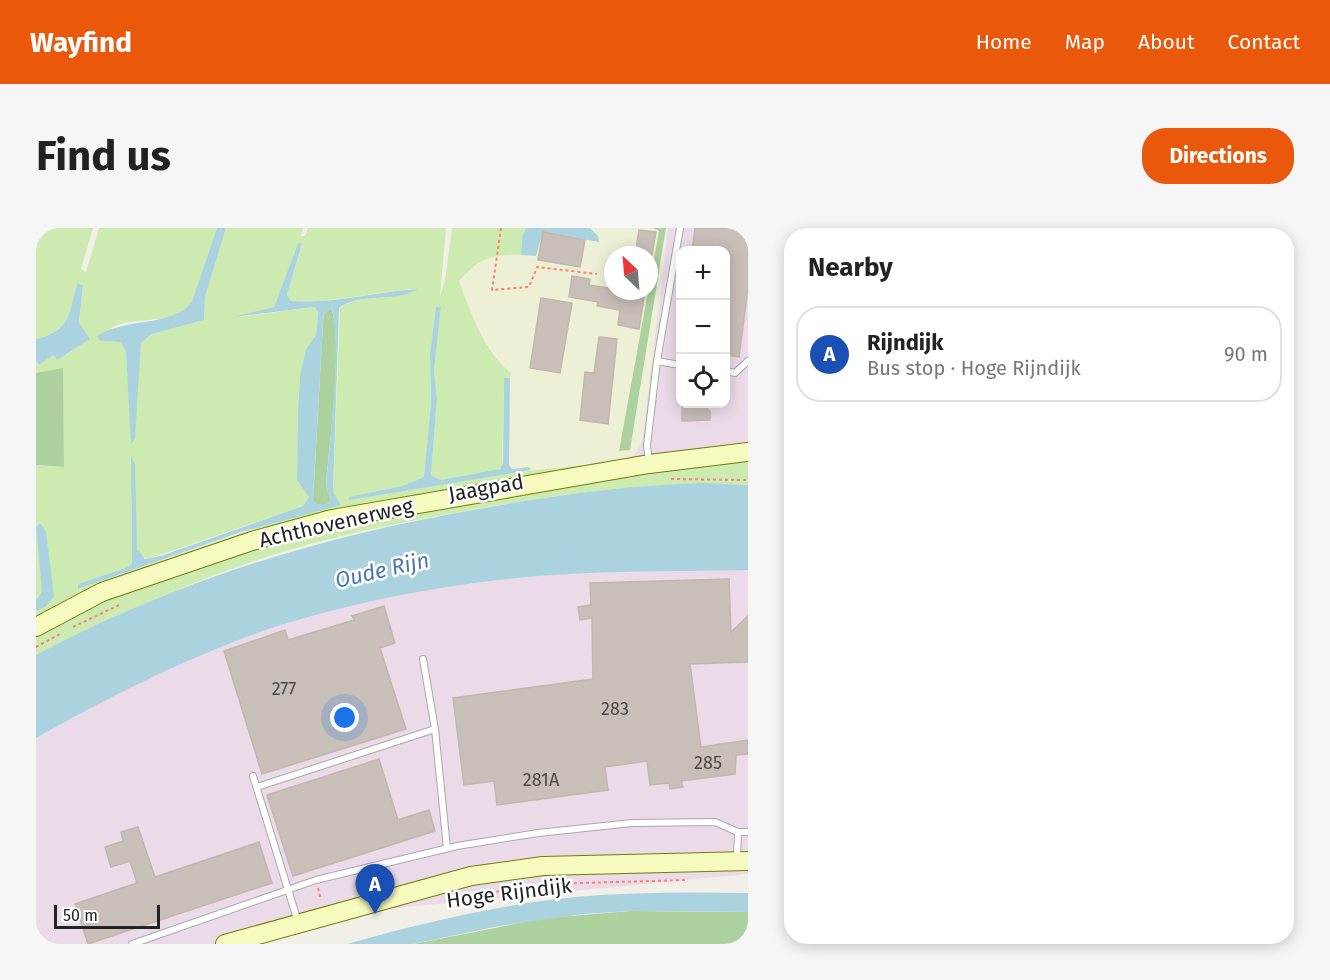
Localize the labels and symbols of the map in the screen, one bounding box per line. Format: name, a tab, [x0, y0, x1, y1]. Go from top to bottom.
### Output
north arrow	[604, 246, 658, 300]
street label: Jaagpad	[446, 469, 526, 507]
street label: Achthovenerweg	[256, 493, 416, 553]
water label: Oude Rijn	[332, 546, 432, 594]
house number: 277	[272, 678, 296, 700]
house number: 283	[601, 698, 629, 720]
your location	[330, 703, 359, 732]
house number: 285	[694, 752, 722, 774]
house number: 281A	[523, 769, 560, 791]
pin: A	[356, 864, 394, 914]
street label: Hoge Rijndijk	[445, 872, 573, 914]
scale bar	[54, 902, 160, 930]

